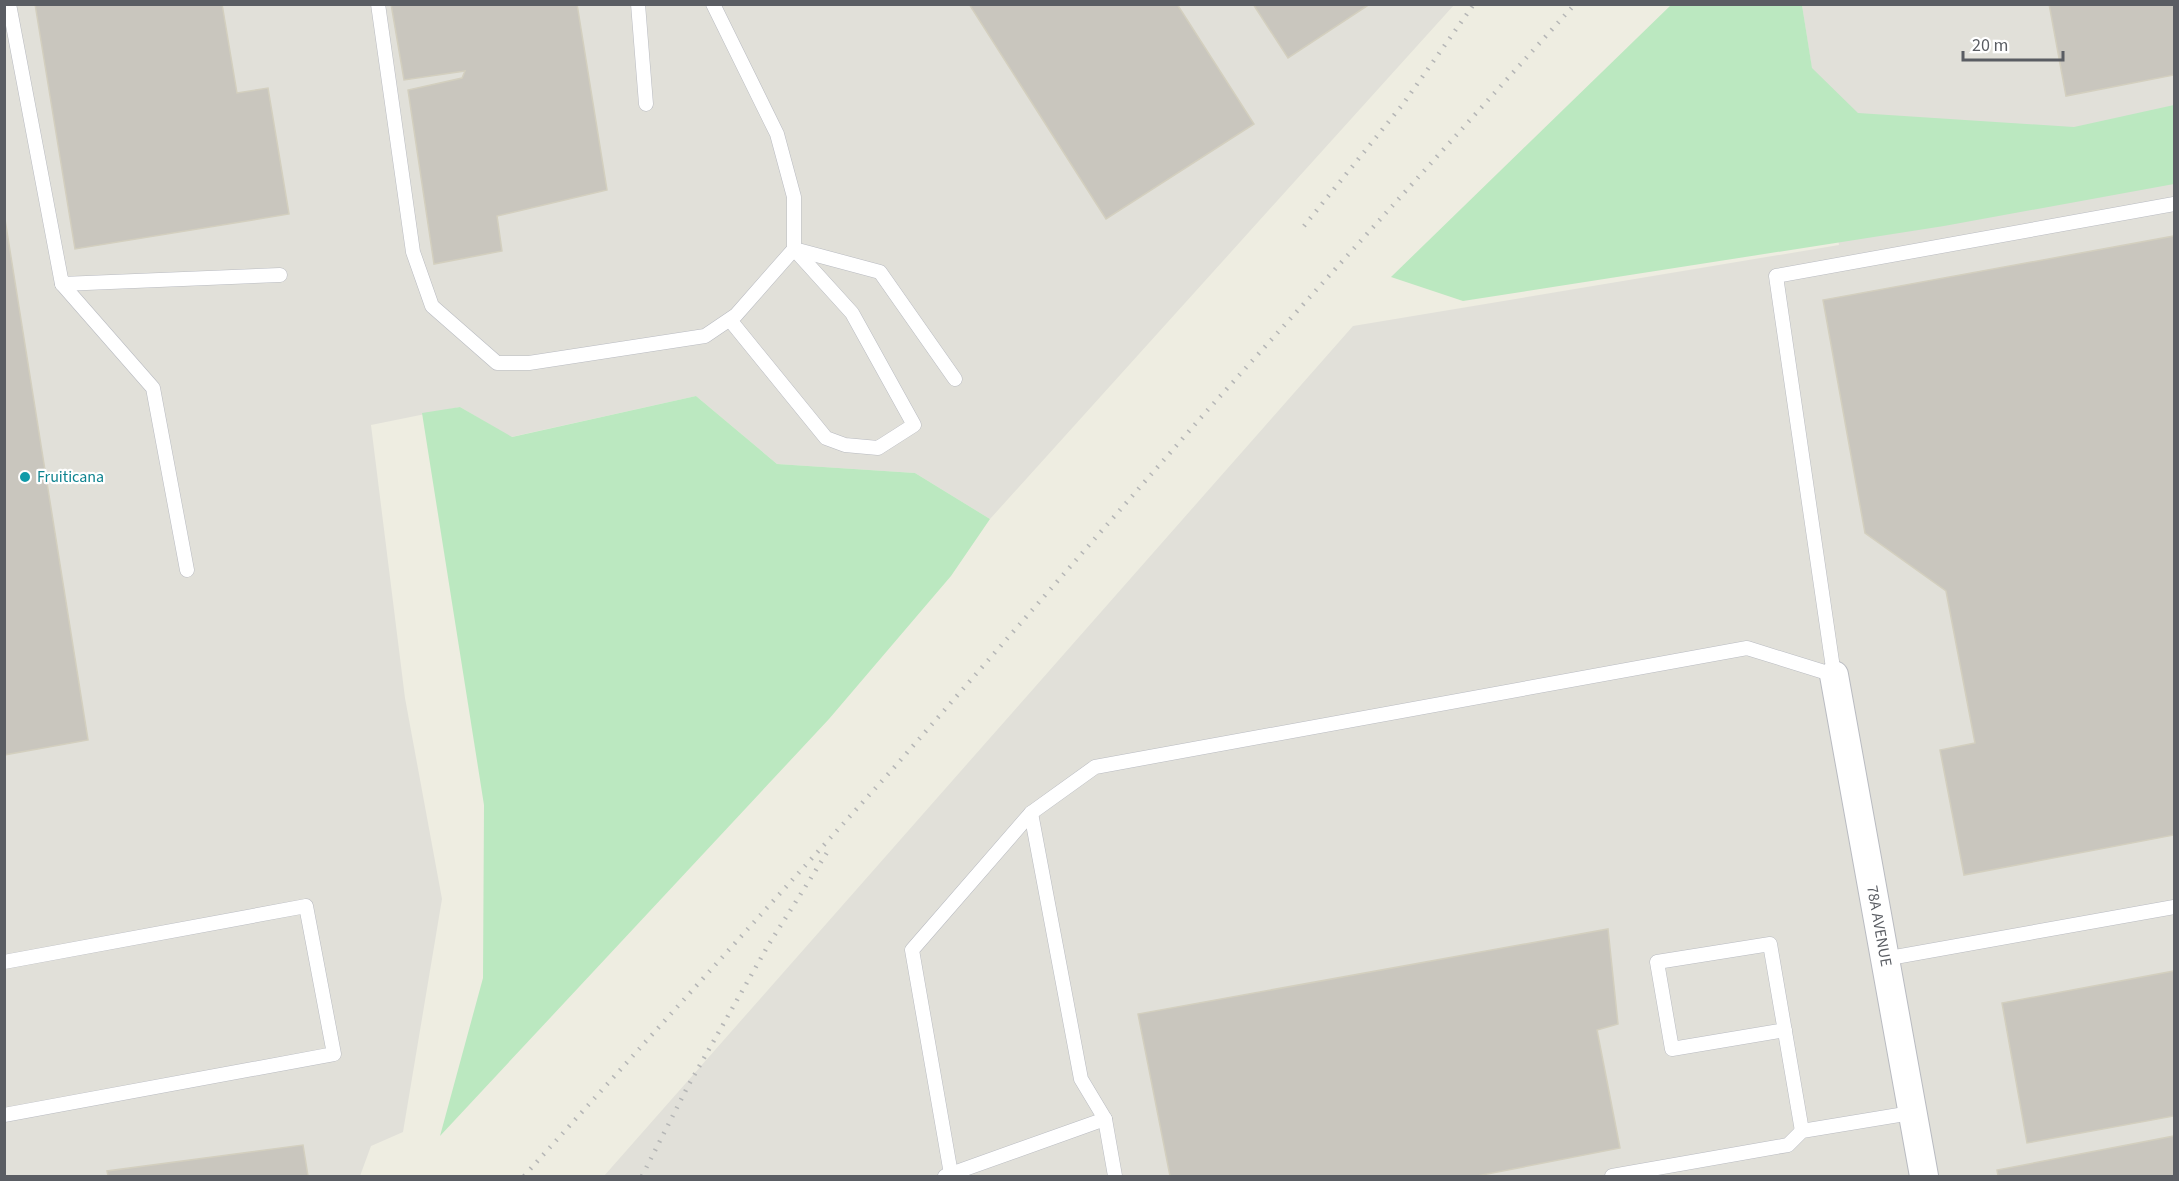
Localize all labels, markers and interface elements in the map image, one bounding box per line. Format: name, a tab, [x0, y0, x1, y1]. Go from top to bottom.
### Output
scale bar	[1963, 24, 2064, 62]
text: 20 m	[1972, 33, 2008, 58]
place label: Fruiticana	[37, 466, 104, 488]
marker: Fruiticana	[18, 470, 32, 484]
street label: 78A AVENUE	[1861, 884, 1897, 968]

